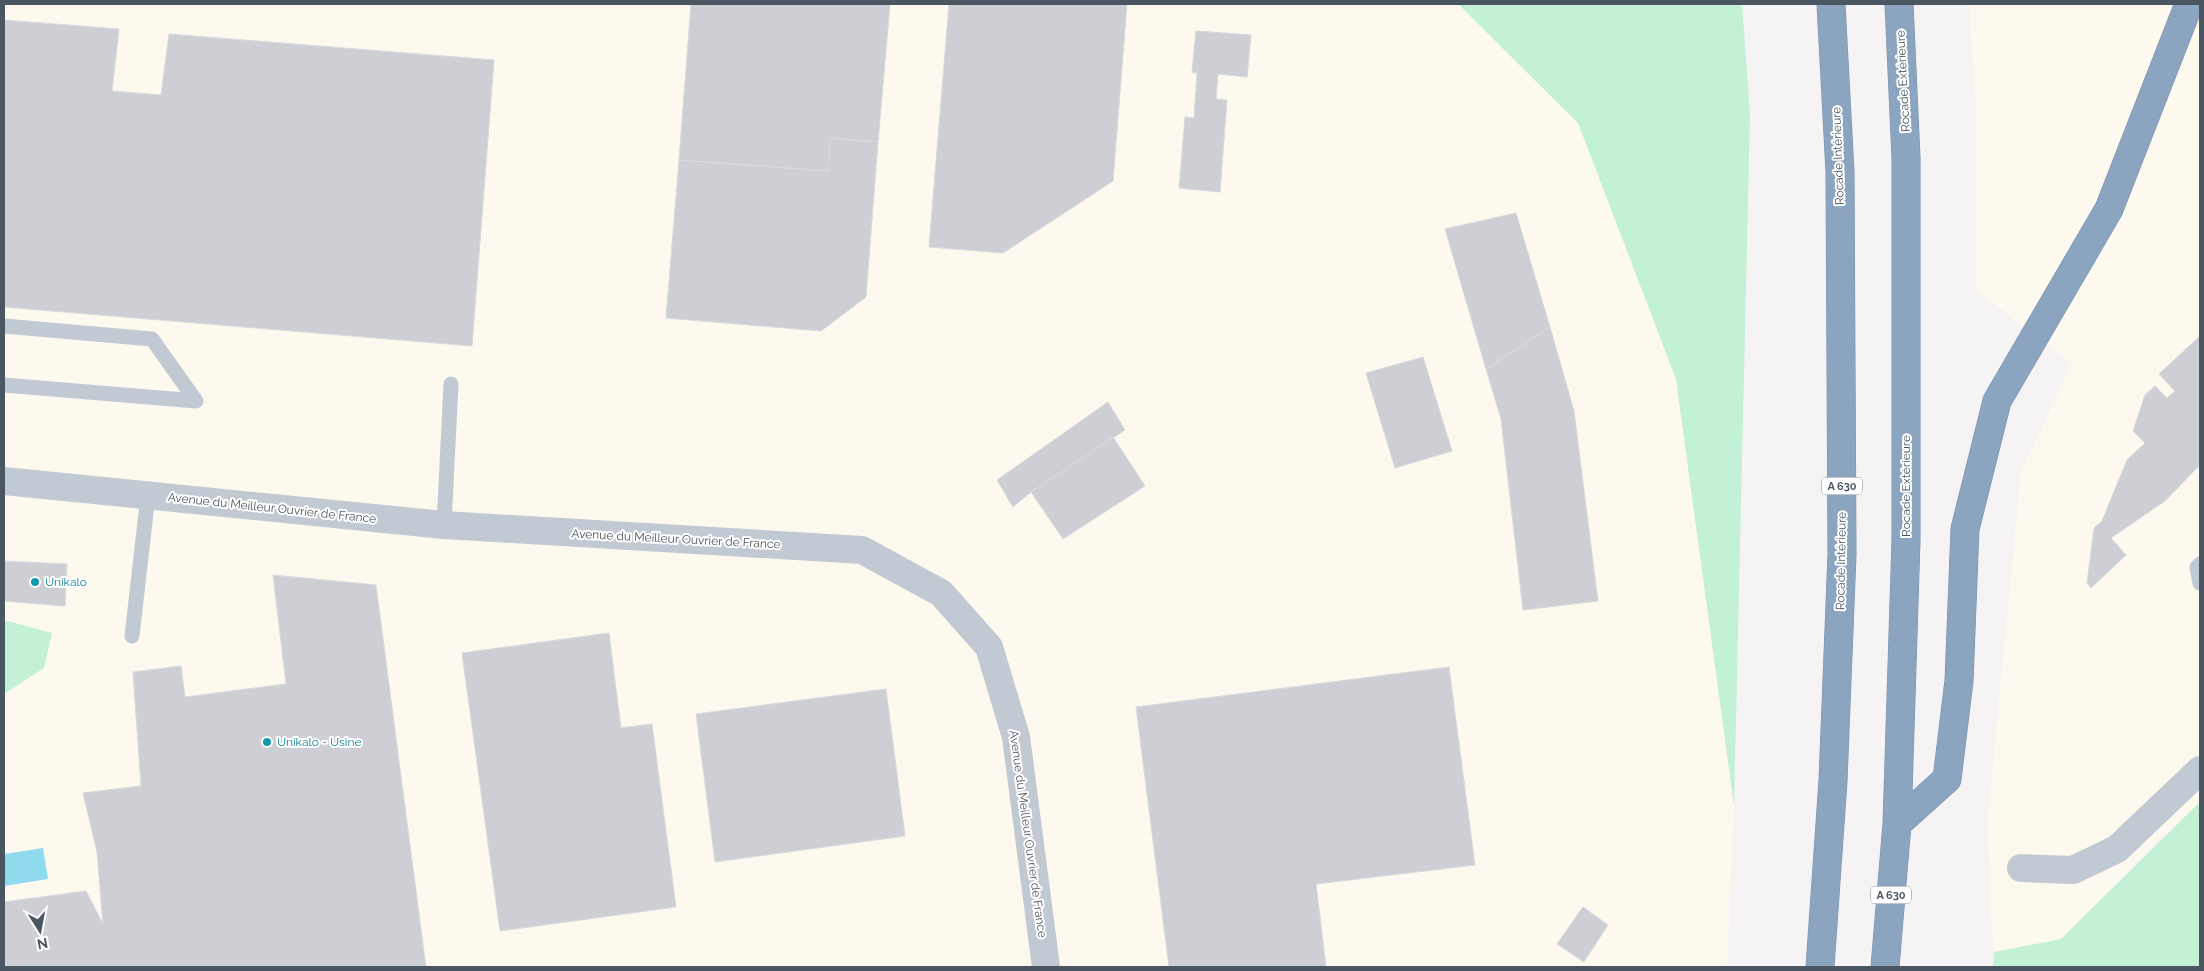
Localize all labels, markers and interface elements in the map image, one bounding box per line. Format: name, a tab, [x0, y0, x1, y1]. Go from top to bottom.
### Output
street label: Rocade Extérieure	[1893, 30, 1913, 132]
street label: Rocade Intérieure	[1829, 107, 1847, 205]
street label: Rocade Extérieure	[1899, 435, 1913, 537]
road number: A 630	[1822, 478, 1862, 494]
street label: Avenue du Meilleur Ouvrier de France	[167, 490, 377, 526]
street label: Rocade Intérieure	[1833, 512, 1849, 610]
street label: Avenue du Meilleur Ouvrier de France	[571, 527, 781, 551]
place label: Unikalo	[45, 575, 87, 589]
marker: Unikalo	[29, 576, 41, 588]
street label: Avenue du Meilleur Ouvrier de France	[1006, 729, 1050, 939]
place label: Unikalo - Usine	[277, 735, 361, 749]
marker: Unikalo - Usine	[261, 736, 273, 748]
road number: A 630	[1871, 886, 1911, 904]
north arrow	[15, 906, 65, 956]
text: N	[36, 935, 49, 953]

